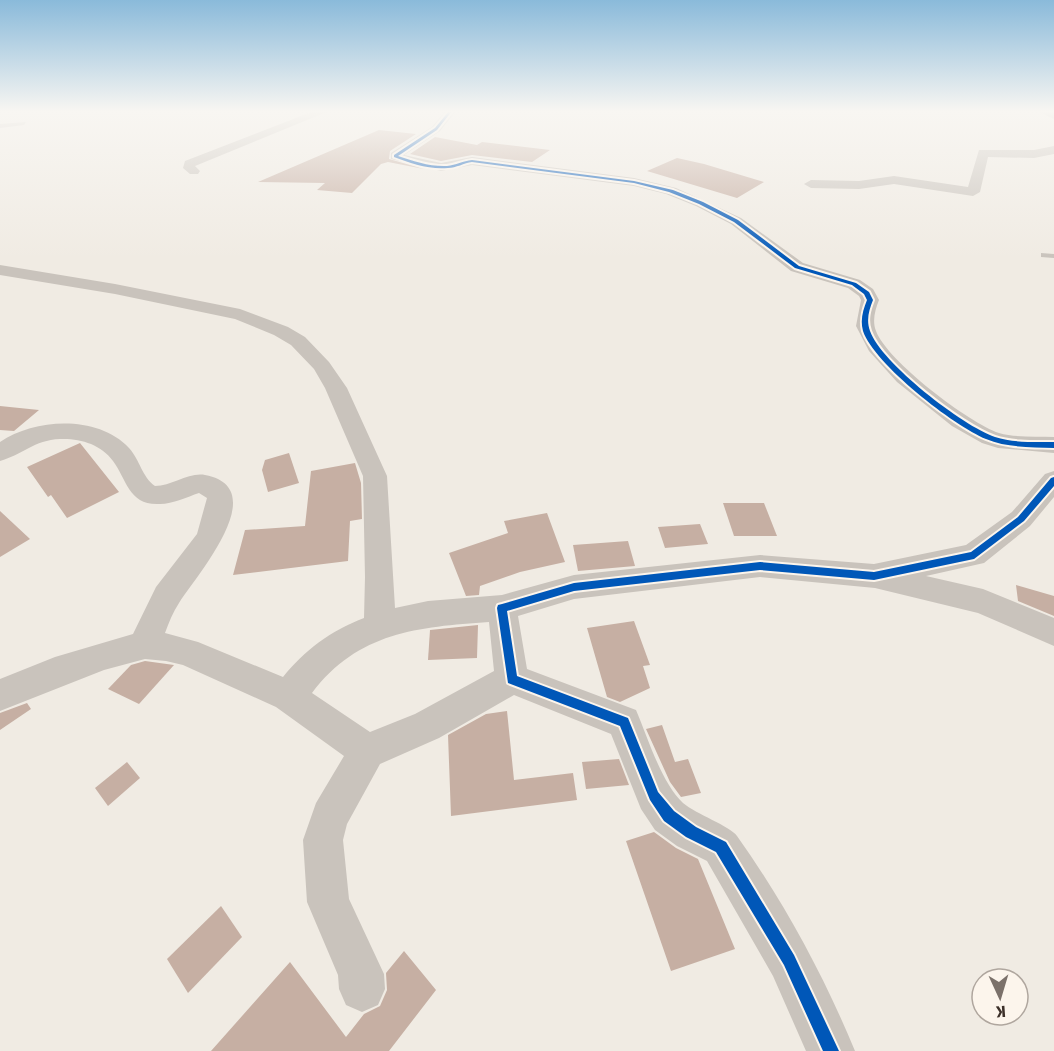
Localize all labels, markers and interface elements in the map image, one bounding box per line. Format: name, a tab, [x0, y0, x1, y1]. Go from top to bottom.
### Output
north arrow	[970, 967, 1030, 1027]
text: K	[995, 1002, 1006, 1021]

